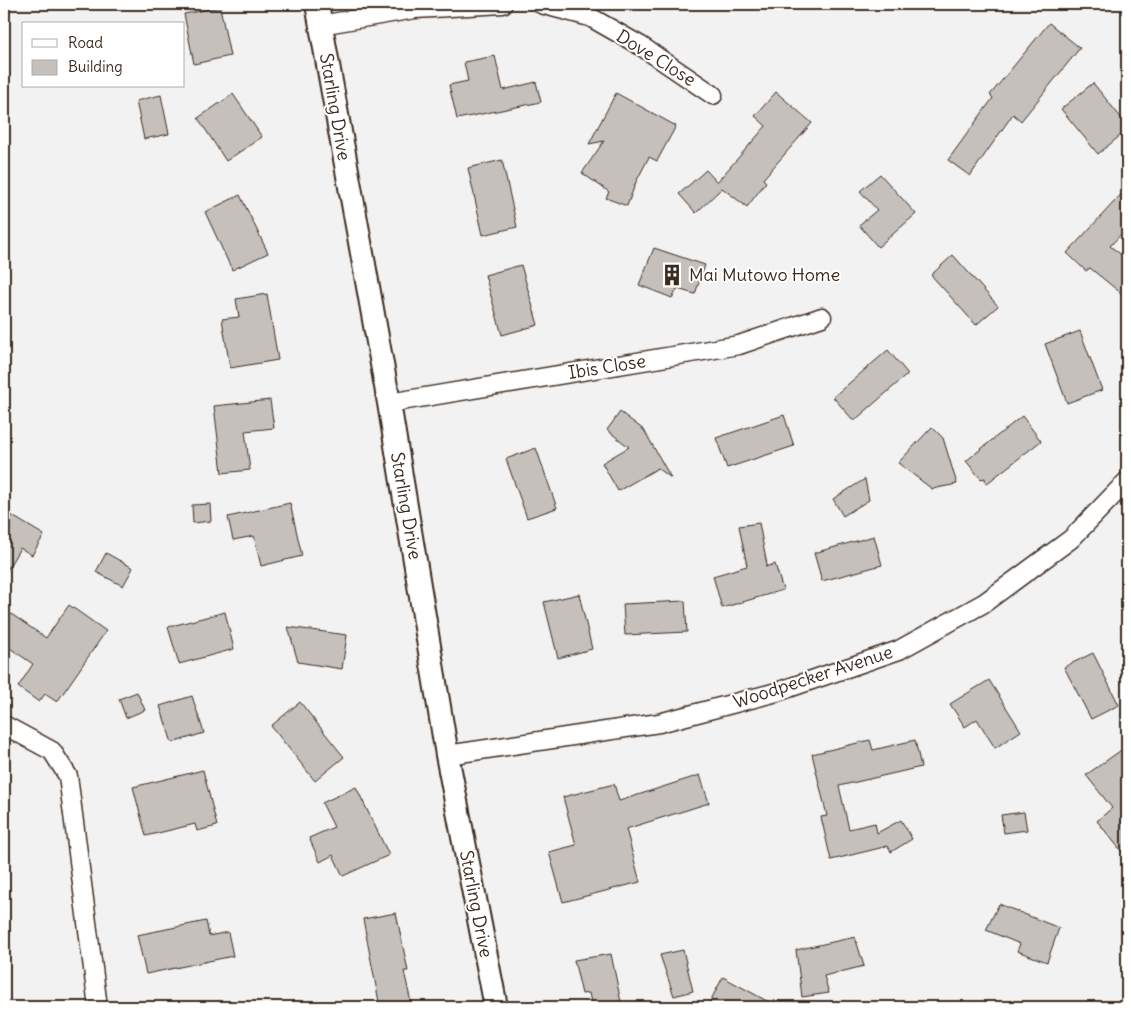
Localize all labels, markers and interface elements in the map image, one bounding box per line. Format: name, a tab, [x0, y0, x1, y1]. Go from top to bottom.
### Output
legend	[22, 22, 185, 88]
street label: Dove Close	[612, 24, 700, 91]
text: Road	[68, 33, 103, 52]
street label: Starling Drive	[315, 51, 356, 162]
text: Building	[68, 57, 123, 76]
building icon: Mai Mutowo Home	[659, 262, 685, 288]
place label: Mai Mutowo Home	[689, 263, 840, 286]
street label: Ibis Close	[567, 349, 647, 384]
street label: Starling Drive	[386, 450, 427, 561]
street label: Woodpecker Avenue	[730, 640, 896, 713]
street label: Starling Drive	[455, 848, 498, 959]

